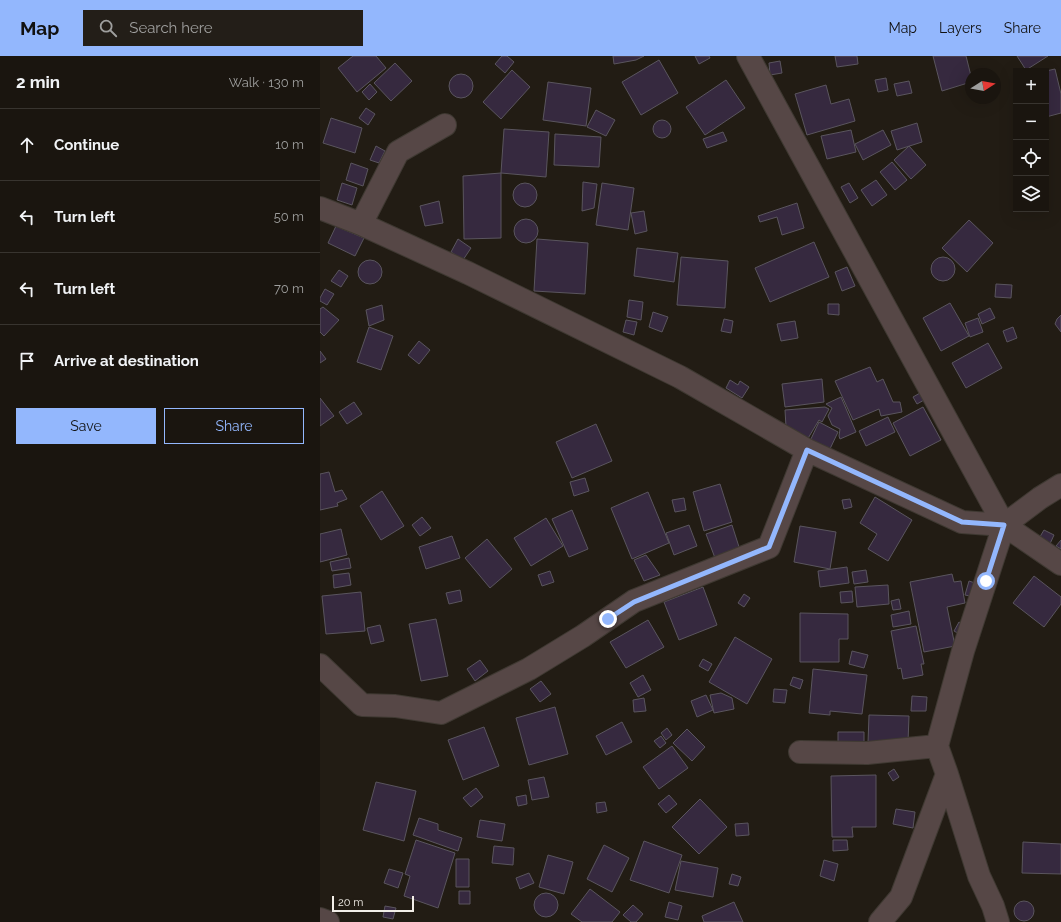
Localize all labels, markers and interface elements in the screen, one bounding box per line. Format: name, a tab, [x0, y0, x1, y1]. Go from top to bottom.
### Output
search box	[83, 10, 363, 46]
text: Map	[20, 17, 59, 39]
icon: search	[97, 17, 119, 39]
text: Search here	[129, 19, 213, 37]
text: Map	[889, 20, 917, 36]
text: Layers	[939, 20, 982, 36]
text: Share	[1004, 20, 1041, 36]
north arrow	[965, 68, 1001, 104]
map controls	[1013, 68, 1049, 212]
button: +	[1013, 68, 1049, 104]
text: 2 min	[16, 72, 60, 92]
text: Walk · 130 m	[229, 75, 304, 90]
button: −	[1013, 104, 1049, 140]
icon: ahead	[16, 134, 38, 156]
text: Continue	[54, 136, 119, 154]
text: 10 m	[275, 137, 304, 152]
button: locate	[1013, 140, 1049, 176]
button: layers	[1013, 176, 1049, 212]
icon: left	[16, 206, 38, 228]
text: Turn left	[54, 208, 115, 226]
text: 50 m	[274, 209, 304, 224]
icon: left	[16, 278, 38, 300]
text: Turn left	[54, 280, 115, 298]
text: 70 m	[274, 281, 304, 296]
icon: arrive	[16, 350, 38, 372]
text: Arrive at destination	[54, 352, 199, 370]
button: Save	[16, 408, 156, 444]
button: Share	[164, 408, 304, 444]
route start	[977, 572, 995, 590]
route end	[599, 610, 617, 628]
scale bar	[332, 894, 414, 913]
text: 20 m	[338, 896, 363, 909]

